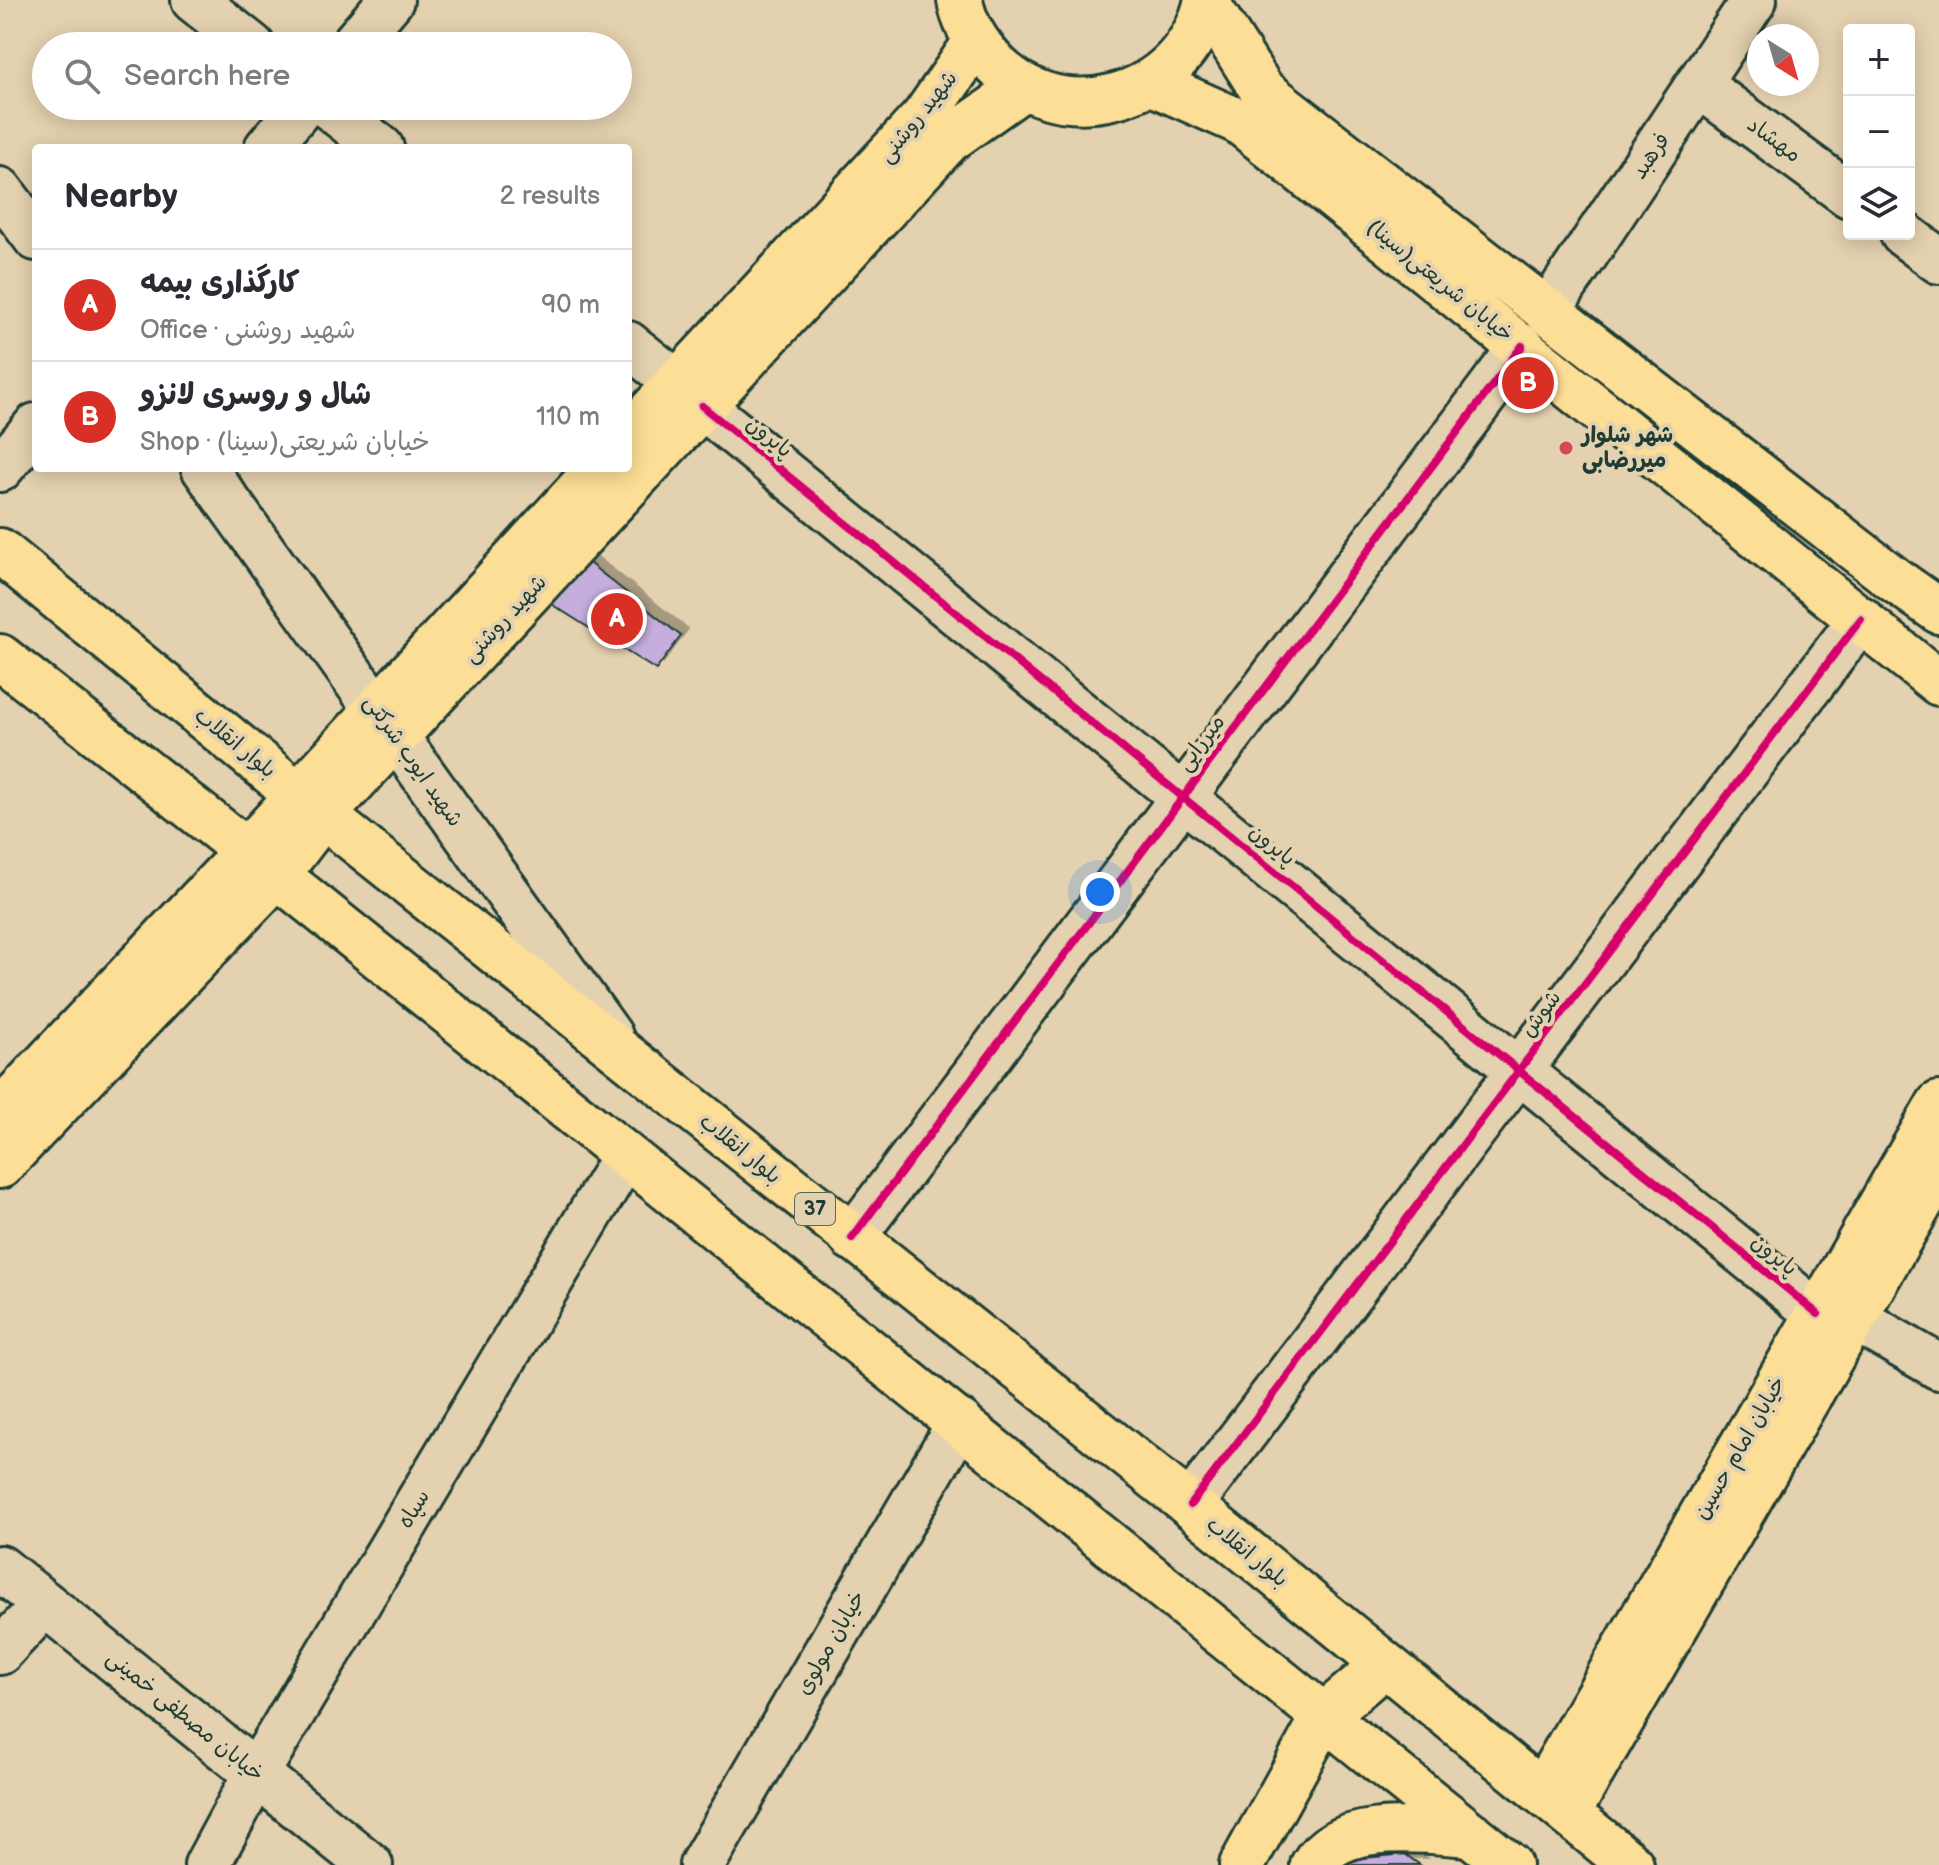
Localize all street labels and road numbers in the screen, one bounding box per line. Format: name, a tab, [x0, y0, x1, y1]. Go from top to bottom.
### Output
street label: شهید روشنی	[873, 65, 963, 169]
street label: مهشاد	[1742, 111, 1806, 169]
street label: فرهبد	[1626, 128, 1676, 184]
street label: خیابان شریعتی(سینا)	[1361, 214, 1519, 348]
street label: پایرون	[740, 410, 798, 464]
street label: شهید روشنی	[457, 569, 553, 669]
street label: شهید ایوب شرکتی	[357, 690, 469, 832]
street label: بلوار انقلاب	[189, 702, 281, 784]
street label: میرزایی	[1171, 709, 1231, 777]
street label: پایرون	[1243, 818, 1301, 872]
street label: شوش	[1515, 985, 1567, 1043]
street label: بلوار انقلاب	[694, 1108, 786, 1190]
road number: 37	[795, 1193, 835, 1225]
street label: پایرون	[1745, 1228, 1803, 1282]
street label: خیابان امام حسین	[1688, 1371, 1794, 1526]
street label: سپاه	[392, 1485, 436, 1533]
street label: بلوار انقلاب	[1201, 1511, 1293, 1593]
street label: خیابان مولوی	[790, 1586, 872, 1700]
street label: خیابان مصطفی خمینی	[101, 1644, 269, 1788]

